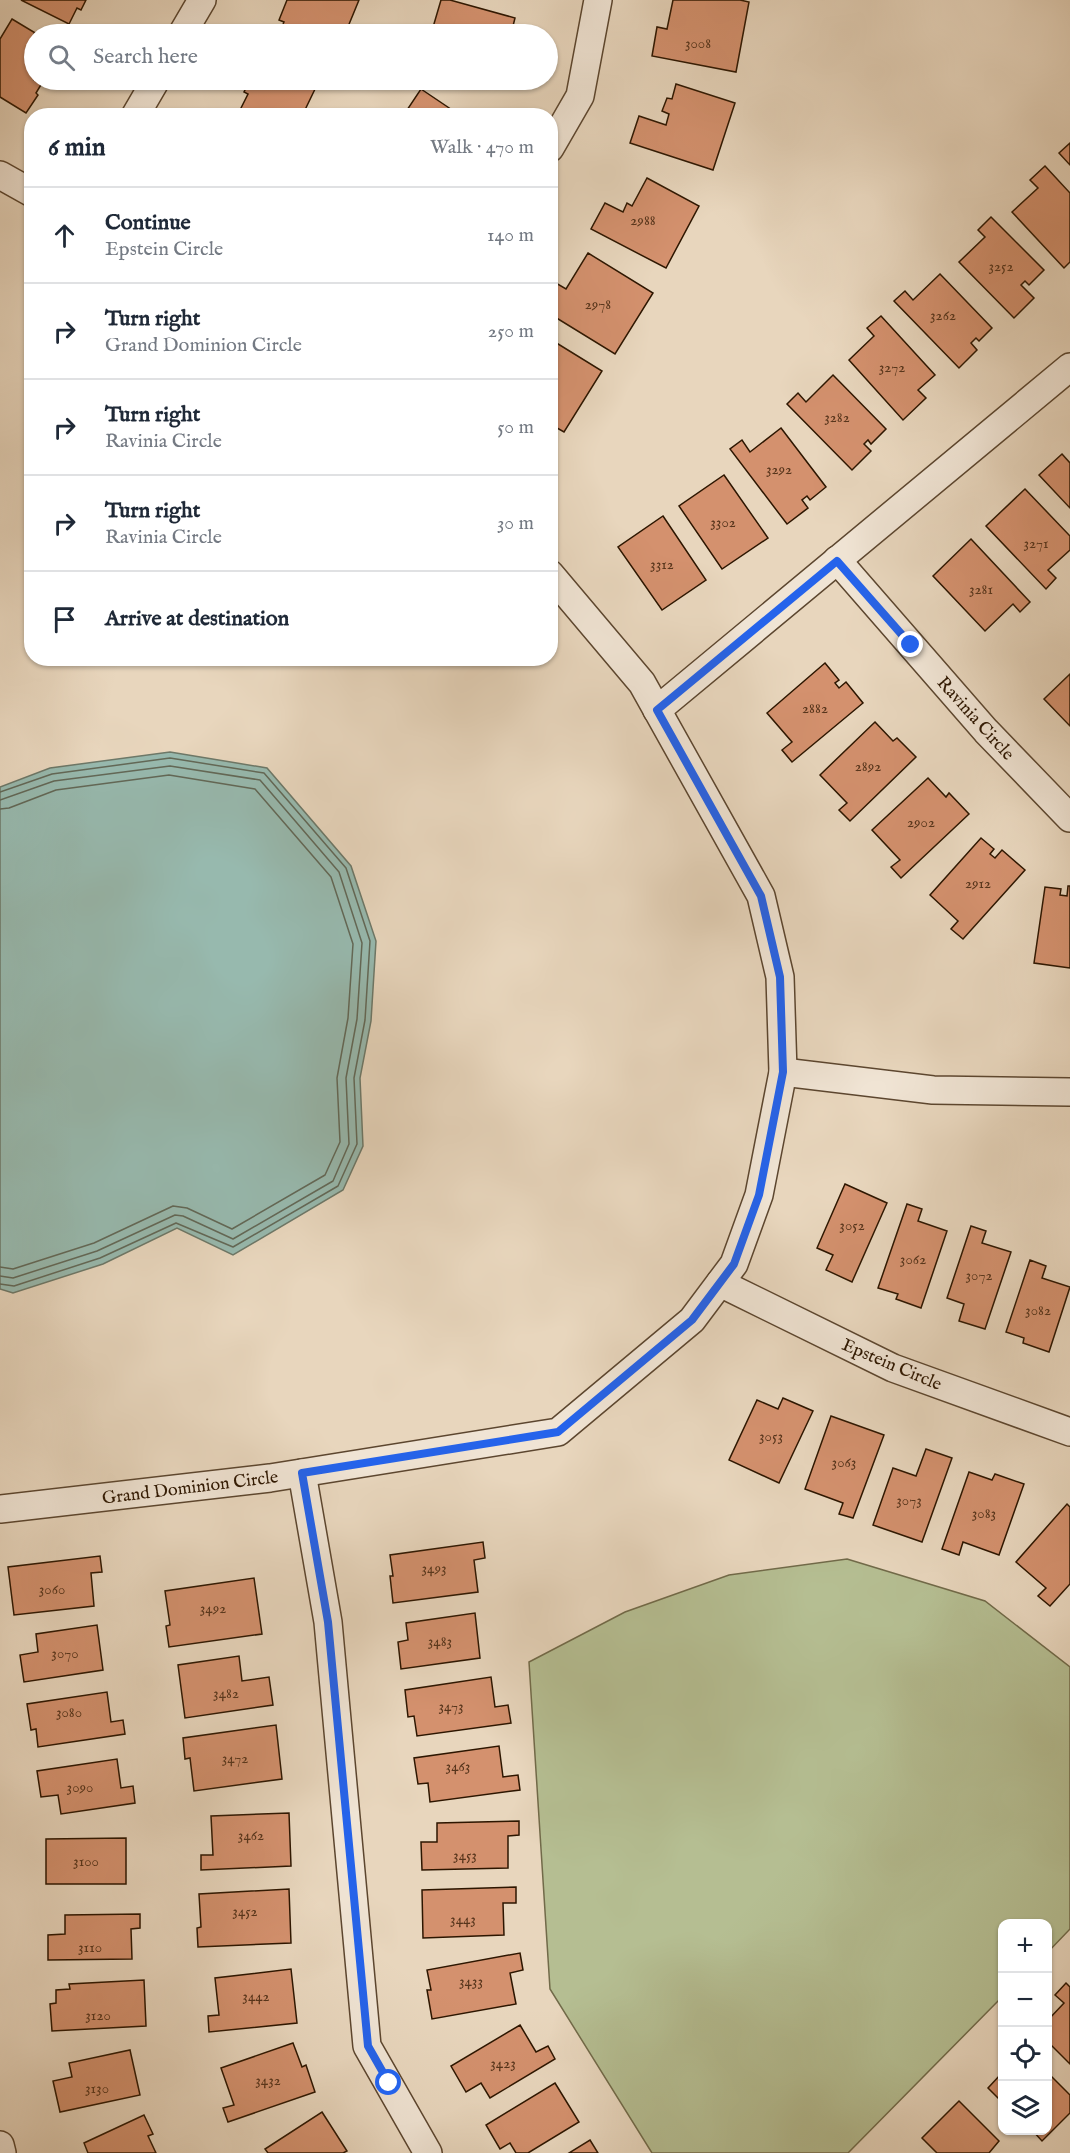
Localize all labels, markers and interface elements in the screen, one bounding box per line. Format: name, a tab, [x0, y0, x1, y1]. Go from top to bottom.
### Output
search box	[24, 24, 558, 90]
house number: 3008	[685, 34, 711, 53]
icon: search	[45, 41, 78, 74]
text: Search here	[93, 43, 198, 71]
text: 6 min	[48, 131, 106, 164]
text: Walk · 470 m	[430, 135, 534, 160]
text: Continue	[105, 209, 191, 237]
house number: 2988	[630, 211, 656, 230]
icon: ahead	[48, 219, 81, 252]
text: 140 m	[487, 223, 534, 248]
text: Epstein Circle	[105, 237, 223, 262]
house number: 3252	[988, 257, 1014, 276]
house number: 2978	[585, 295, 611, 314]
text: Turn right	[105, 305, 200, 333]
house number: 3262	[930, 306, 956, 325]
icon: right	[48, 315, 81, 348]
text: 250 m	[488, 319, 534, 344]
text: Grand Dominion Circle	[105, 333, 302, 358]
house number: 3272	[879, 358, 905, 377]
text: Turn right	[105, 401, 200, 429]
house number: 3282	[824, 408, 850, 427]
icon: right	[48, 411, 81, 444]
text: 50 m	[497, 415, 534, 440]
text: Ravinia Circle	[105, 429, 222, 454]
house number: 3292	[766, 460, 792, 479]
text: Turn right	[105, 497, 200, 525]
icon: right	[48, 507, 81, 540]
text: 30 m	[497, 511, 534, 536]
house number: 3302	[710, 513, 736, 532]
text: Ravinia Circle	[105, 525, 222, 550]
house number: 3271	[1023, 534, 1049, 553]
house number: 3312	[650, 555, 674, 574]
house number: 3281	[969, 580, 993, 599]
icon: arrive	[48, 603, 81, 636]
text: Arrive at destination	[105, 605, 289, 633]
route end	[897, 631, 923, 657]
street label: Ravinia Circle	[931, 672, 1019, 766]
house number: 2882	[802, 699, 828, 718]
house number: 2892	[855, 757, 881, 776]
house number: 2902	[907, 813, 935, 832]
house number: 2912	[965, 874, 991, 893]
house number: 3052	[839, 1216, 865, 1235]
house number: 3062	[900, 1250, 926, 1269]
house number: 3072	[965, 1266, 993, 1285]
house number: 3082	[1025, 1301, 1051, 1320]
street label: Epstein Circle	[838, 1334, 945, 1397]
house number: 3053	[759, 1427, 783, 1446]
house number: 3063	[832, 1453, 856, 1472]
street label: Grand Dominion Circle	[101, 1466, 280, 1511]
house number: 3073	[896, 1491, 922, 1510]
house number: 3083	[972, 1504, 996, 1523]
house number: 3493	[421, 1559, 447, 1578]
house number: 3060	[39, 1580, 65, 1599]
house number: 3492	[200, 1599, 226, 1618]
house number: 3483	[428, 1632, 452, 1651]
house number: 3070	[51, 1644, 79, 1663]
house number: 3482	[213, 1684, 239, 1703]
house number: 3473	[438, 1697, 464, 1716]
house number: 3080	[56, 1703, 82, 1722]
house number: 3472	[222, 1749, 248, 1768]
house number: 3463	[446, 1757, 470, 1776]
house number: 3090	[67, 1778, 93, 1797]
house number: 3462	[238, 1826, 264, 1845]
house number: 3453	[453, 1846, 477, 1865]
house number: 3100	[73, 1852, 99, 1871]
house number: 3452	[232, 1902, 258, 1921]
house number: 3443	[450, 1910, 476, 1929]
map controls	[998, 1919, 1052, 2135]
button: +	[998, 1919, 1052, 1973]
house number: 3110	[78, 1938, 102, 1957]
house number: 3433	[459, 1972, 483, 1991]
button: −	[998, 1973, 1052, 2027]
house number: 3442	[242, 1987, 270, 2006]
house number: 3120	[85, 2006, 111, 2025]
button: locate	[998, 2027, 1052, 2081]
house number: 3423	[490, 2054, 516, 2073]
route start	[375, 2069, 401, 2095]
house number: 3432	[255, 2071, 281, 2090]
house number: 3130	[85, 2079, 109, 2098]
button: layers	[998, 2081, 1052, 2135]

